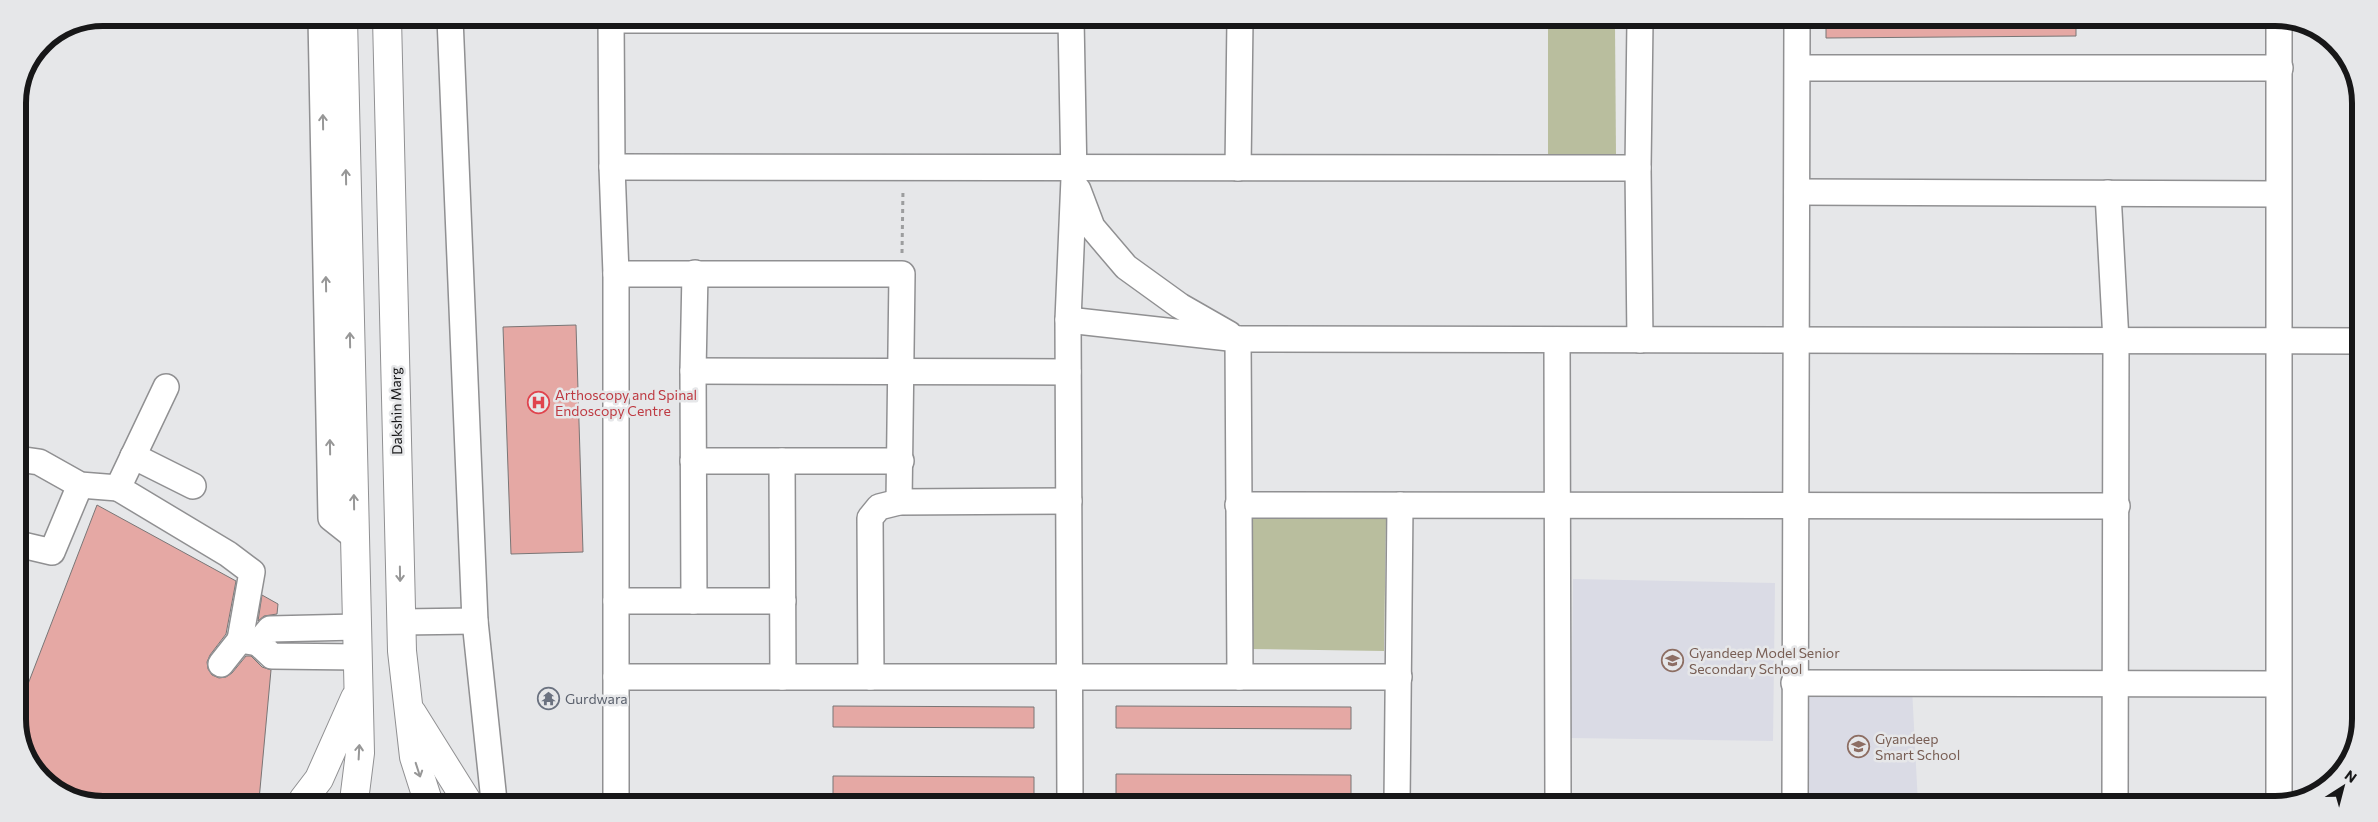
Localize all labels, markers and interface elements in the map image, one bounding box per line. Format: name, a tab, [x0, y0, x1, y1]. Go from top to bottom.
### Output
one-way arrow	[318, 114, 328, 130]
one-way arrow	[342, 170, 351, 186]
one-way arrow	[321, 277, 331, 293]
one-way arrow	[346, 332, 355, 348]
street label: Dakshin Marg	[387, 367, 405, 455]
place label: Arthoscopy and Spinal Endoscopy Centre	[555, 386, 697, 419]
hospital icon: Arthoscopy and Spinal Endoscopy Centre	[527, 390, 551, 414]
one-way arrow	[325, 439, 335, 456]
one-way arrow	[349, 495, 359, 511]
one-way arrow	[396, 566, 405, 582]
place label: Gyandeep Model Senior Secondary School	[1689, 644, 1840, 677]
school or university icon: Gyandeep Model Senior Secondary School	[1661, 648, 1685, 672]
temple icon: Gurdwara	[537, 686, 561, 710]
place label: Gurdwara	[565, 690, 628, 707]
place label: Gyandeep Smart School	[1875, 730, 1960, 763]
school or university icon: Gyandeep Smart School	[1847, 734, 1871, 758]
one-way arrow	[355, 745, 364, 761]
one-way arrow	[414, 762, 424, 778]
north arrow	[2318, 762, 2368, 812]
text: N	[2342, 766, 2360, 786]

